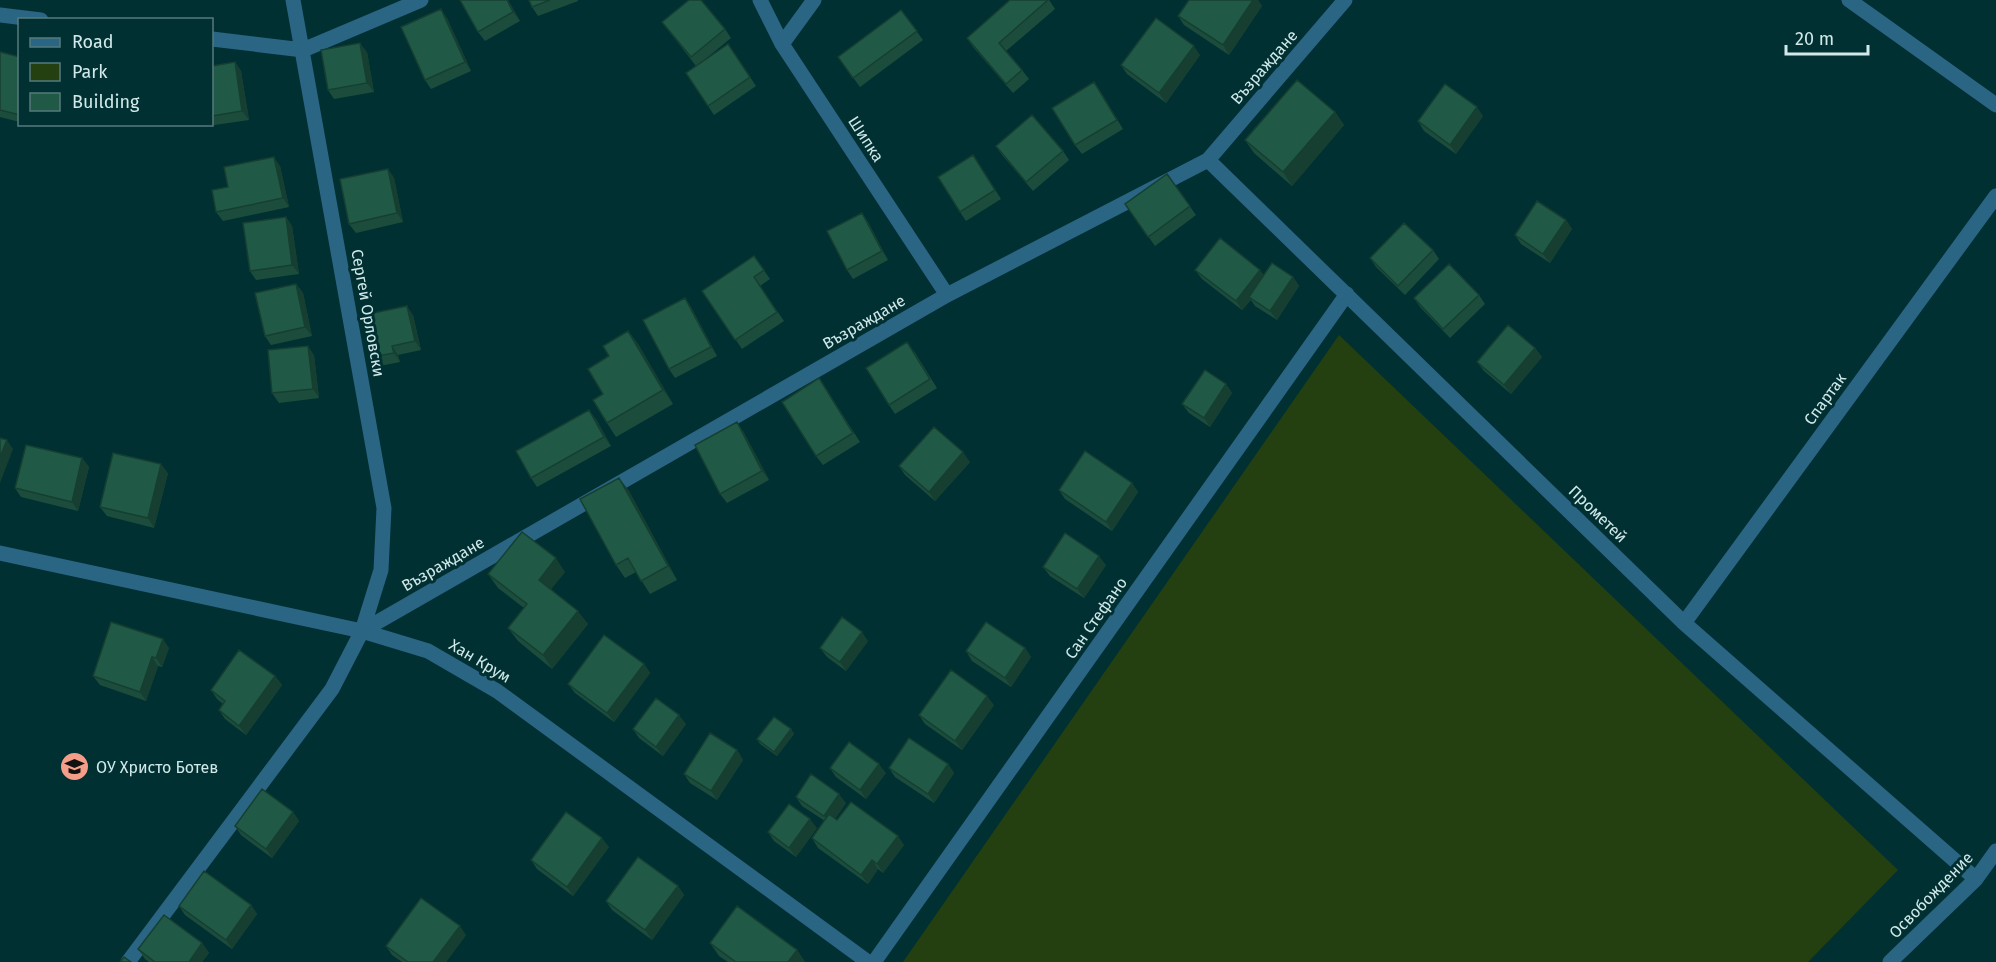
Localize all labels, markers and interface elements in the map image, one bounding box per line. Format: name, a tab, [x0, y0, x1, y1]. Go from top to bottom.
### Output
legend	[18, 18, 213, 126]
scale bar	[1786, 18, 1868, 56]
street label: Възраждане	[1227, 26, 1301, 108]
text: 20 m	[1795, 28, 1834, 50]
text: Road	[72, 31, 114, 53]
text: Park	[72, 61, 108, 83]
text: Building	[72, 91, 140, 113]
street label: Шипка	[844, 113, 888, 165]
street label: Сергей Орловски	[347, 248, 389, 378]
street label: Възраждане	[819, 291, 909, 353]
street label: Спартак	[1800, 369, 1851, 429]
street label: Прометей	[1565, 482, 1631, 546]
street label: Възраждане	[398, 533, 488, 595]
street label: Сан Стефано	[1061, 573, 1131, 663]
street label: Хан Крум	[446, 635, 514, 687]
school or university icon: ОУ Христо Ботев	[59, 751, 91, 783]
place label: ОУ Христо Ботев	[96, 758, 218, 777]
street label: Освобождение	[1885, 848, 1977, 942]

